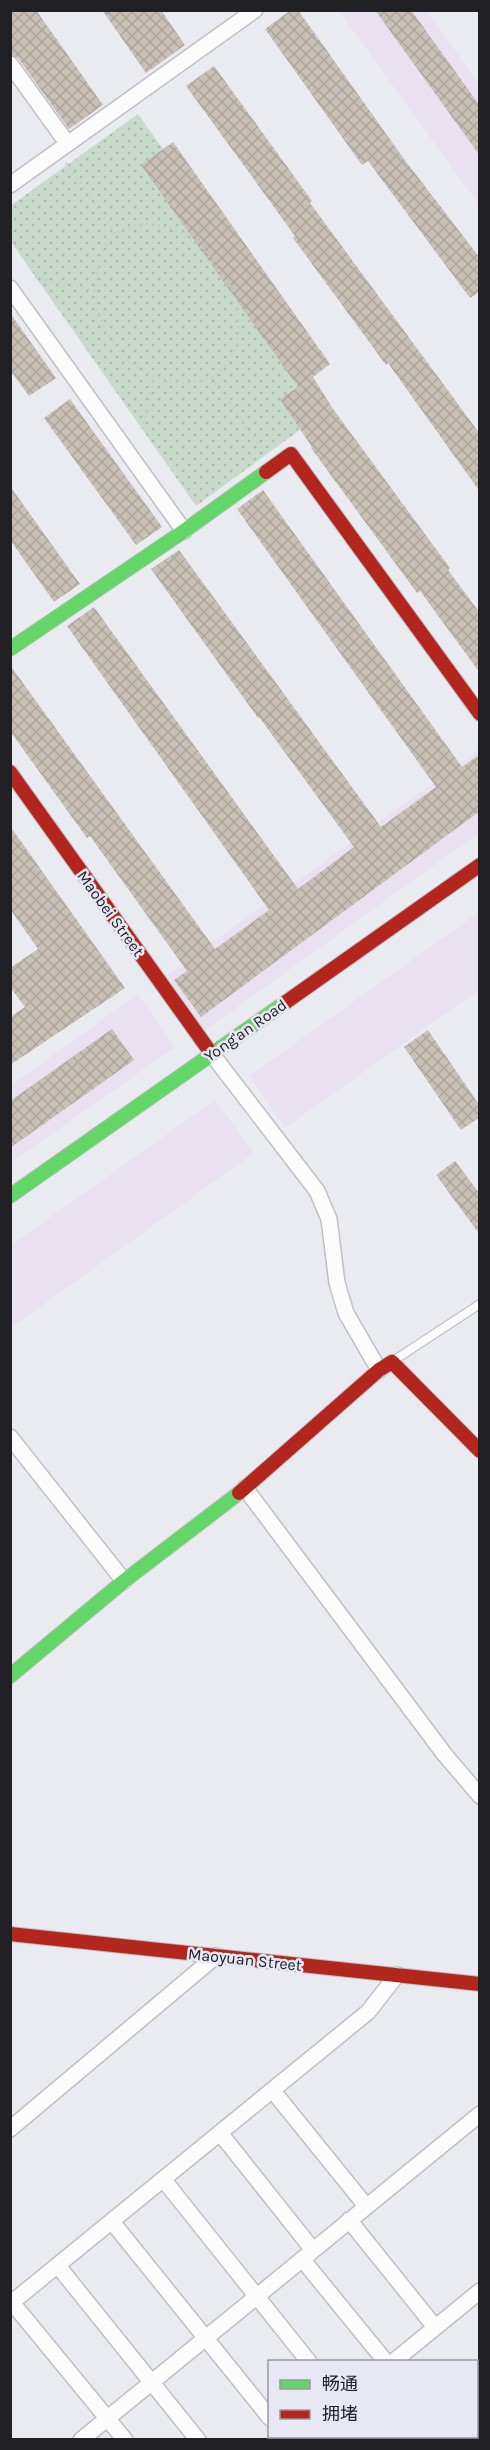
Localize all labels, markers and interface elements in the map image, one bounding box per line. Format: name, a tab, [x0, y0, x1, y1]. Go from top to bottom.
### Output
street label: Maobei Street	[73, 867, 148, 960]
street label: Yong'an Road	[200, 995, 290, 1066]
street label: Maoyuan Street	[187, 1944, 303, 1975]
legend	[268, 2360, 478, 2438]
text: 畅通	[322, 2373, 358, 2395]
text: 拥堵	[322, 2403, 358, 2425]

